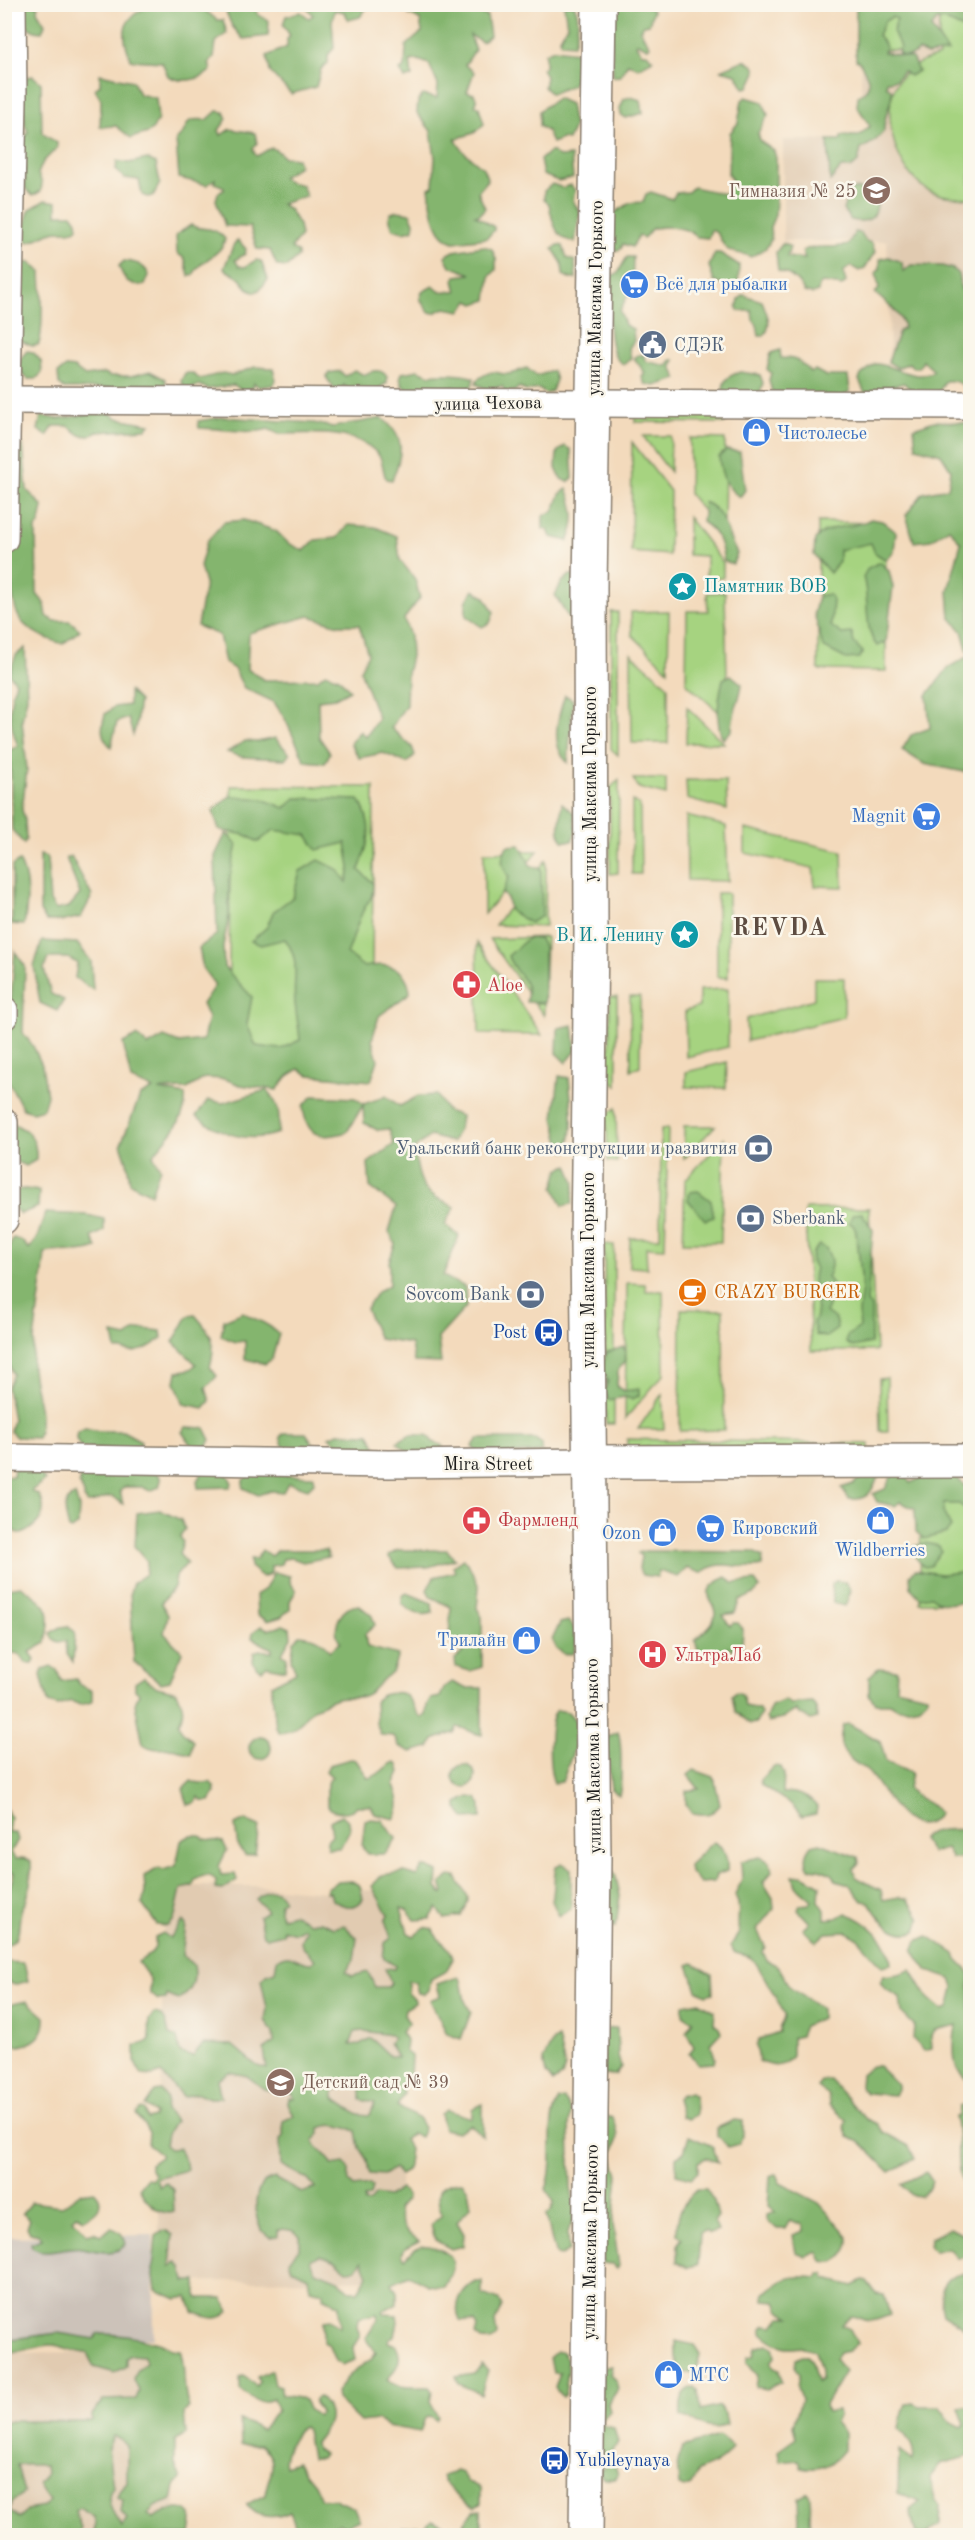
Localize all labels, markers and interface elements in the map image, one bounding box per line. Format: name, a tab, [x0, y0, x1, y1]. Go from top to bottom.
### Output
school or university icon: Гимназия № 25	[861, 175, 893, 207]
place label: Гимназия № 25	[728, 183, 856, 201]
street label: улица Максима Горького	[585, 200, 607, 396]
supermarket icon: Всё для рыбалки	[618, 268, 650, 300]
place label: Всё для рыбалки	[655, 276, 788, 294]
public building icon: СДЭК	[637, 329, 669, 361]
place label: СДЭК	[674, 337, 724, 355]
street label: улица Чехова	[434, 394, 542, 414]
shop icon: Чистолесье	[740, 417, 772, 449]
place label: Чистолесье	[777, 425, 867, 443]
place icon: Памятник ВОВ	[667, 570, 699, 602]
place label: Памятник ВОВ	[704, 578, 826, 596]
street label: улица Максима Горького	[582, 686, 600, 882]
supermarket icon: Magnit	[911, 800, 943, 832]
place label: Magnit	[851, 808, 906, 826]
district label: REVDA	[732, 917, 828, 941]
place icon: В. И. Ленину	[669, 919, 701, 951]
place label: В. И. Ленину	[556, 927, 664, 945]
pharmacy icon: Aloe	[450, 969, 482, 1001]
place label: Aloe	[487, 977, 523, 995]
bank icon: Уральский банк реконструкции и развития	[742, 1132, 774, 1164]
place label: Уральский банк реконструкции и развития	[396, 1140, 737, 1158]
street label: улица Максима Горького	[580, 1172, 598, 1368]
bank icon: Sberbank	[735, 1202, 767, 1234]
place label: Sberbank	[772, 1210, 845, 1228]
cafe icon: CRAZY BURGER	[677, 1276, 709, 1308]
bank icon: Sovcom Bank	[515, 1278, 547, 1310]
place label: CRAZY BURGER	[714, 1284, 860, 1302]
place label: Sovcom Bank	[405, 1286, 510, 1304]
bus stop icon: Post	[532, 1316, 564, 1348]
place label: Post	[493, 1324, 527, 1342]
street label: Mira Street	[444, 1456, 532, 1474]
pharmacy icon: Фармленд	[461, 1504, 493, 1536]
shop icon: Wildberries	[864, 1505, 896, 1537]
place label: Фармленд	[498, 1512, 578, 1530]
supermarket icon: Кировский	[695, 1512, 727, 1544]
shop icon: Ozon	[646, 1517, 678, 1549]
place label: Кировский	[732, 1520, 818, 1538]
place label: Ozon	[602, 1525, 641, 1543]
place label: Wildberries	[835, 1542, 926, 1560]
shop icon: Трилайн	[511, 1624, 543, 1656]
place label: Трилайн	[437, 1632, 506, 1650]
hospital icon: УльтраЛаб	[637, 1639, 669, 1671]
place label: УльтраЛаб	[674, 1647, 761, 1665]
street label: улица Максима Горького	[583, 1658, 605, 1854]
school or university icon: Детский сад № 39	[265, 2066, 297, 2098]
place label: Детский сад № 39	[302, 2074, 449, 2092]
street label: улица Максима Горького	[580, 2144, 602, 2340]
shop icon: МТС	[652, 2359, 684, 2391]
place label: МТС	[689, 2367, 729, 2385]
bus stop icon: Yubileynaya	[538, 2444, 570, 2476]
place label: Yubileynaya	[575, 2452, 670, 2470]

